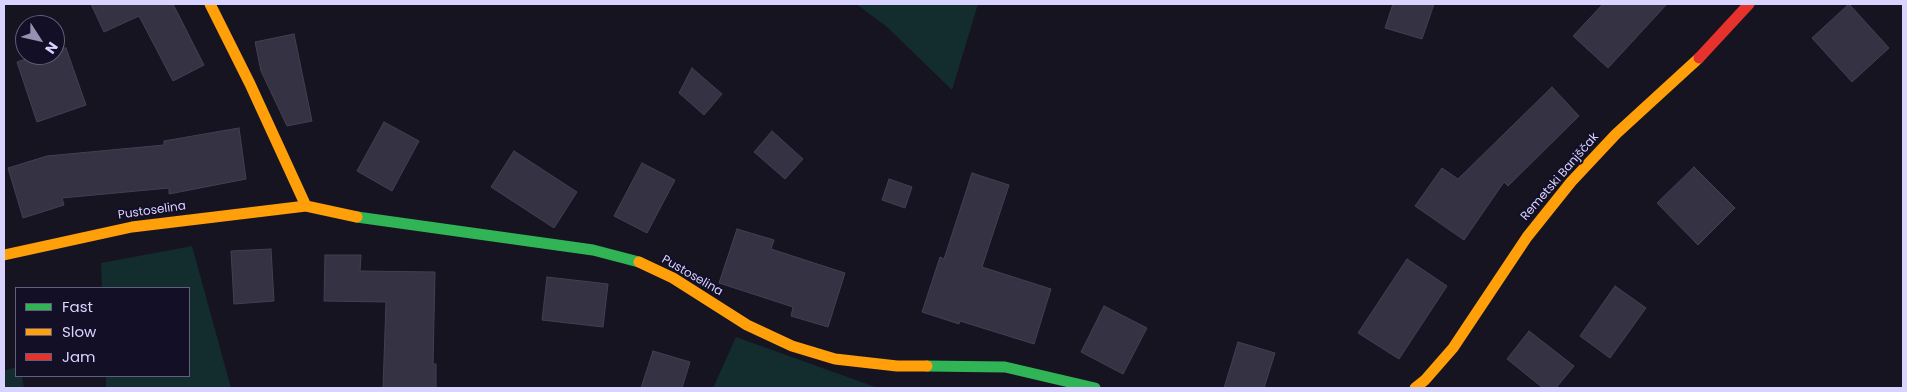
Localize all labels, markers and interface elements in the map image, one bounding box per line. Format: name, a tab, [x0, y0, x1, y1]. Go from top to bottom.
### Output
north arrow	[15, 15, 65, 65]
text: N	[40, 38, 63, 58]
street label: Remetski Banjščak	[1518, 130, 1602, 224]
street label: Pustoselina	[117, 199, 187, 223]
street label: Pustoselina	[659, 253, 725, 299]
legend	[15, 287, 190, 377]
text: Fast	[62, 296, 93, 317]
text: Slow	[62, 321, 96, 342]
text: Jam	[62, 346, 96, 367]

